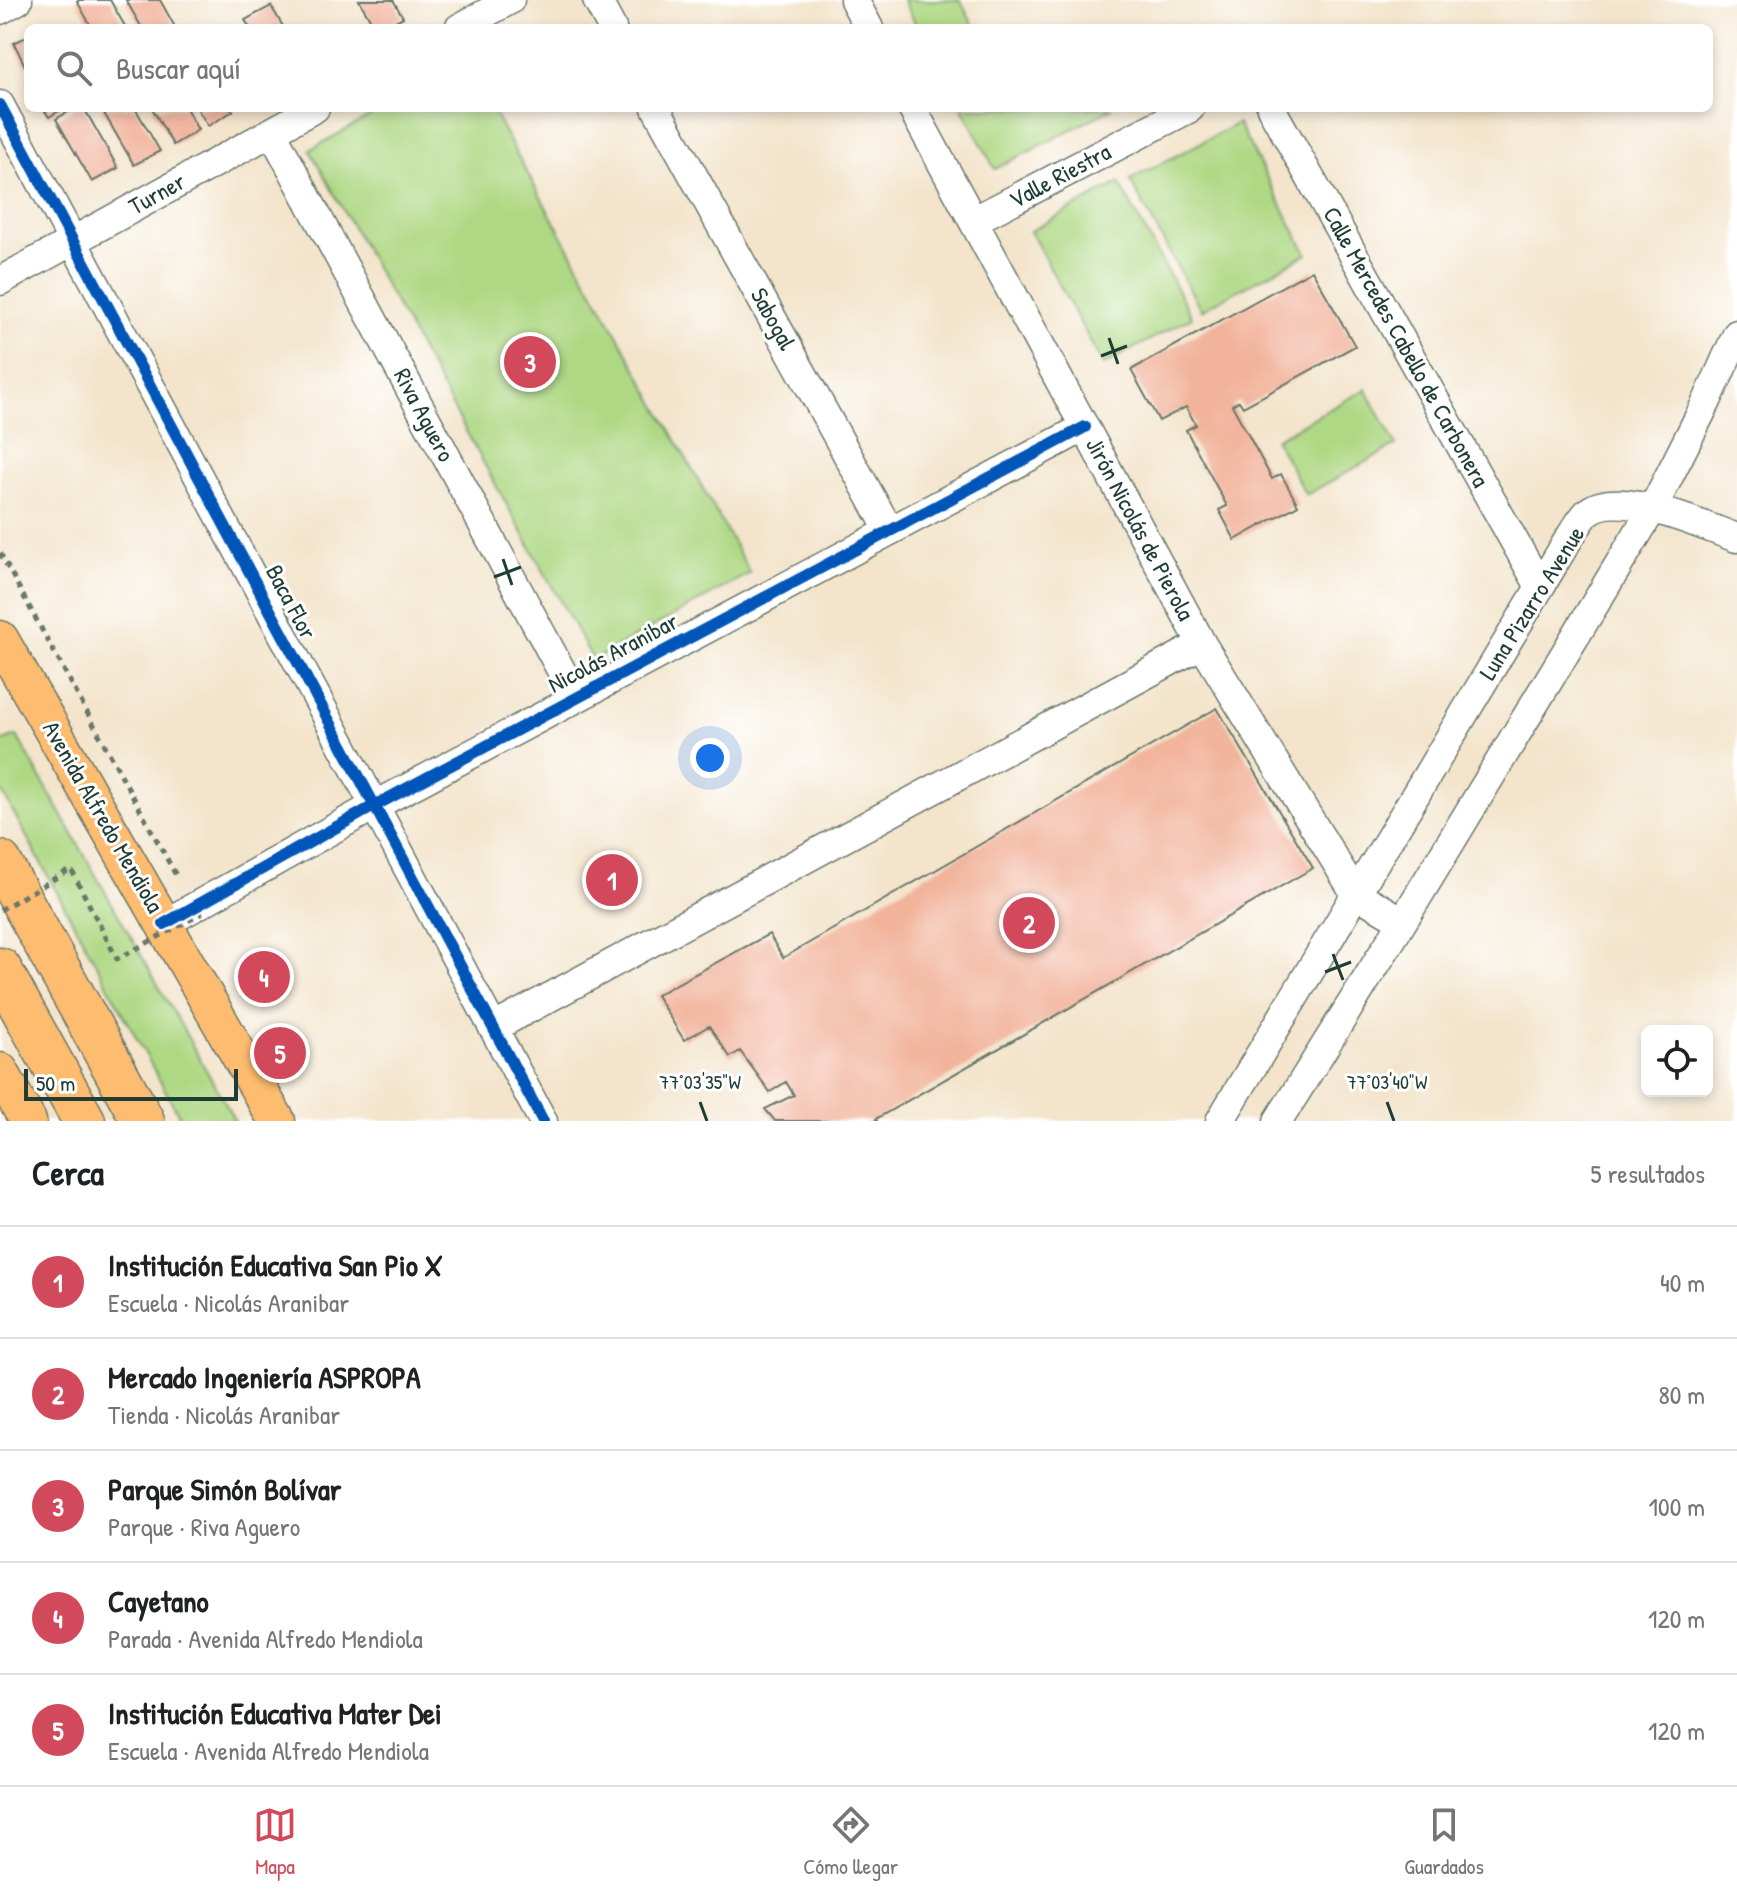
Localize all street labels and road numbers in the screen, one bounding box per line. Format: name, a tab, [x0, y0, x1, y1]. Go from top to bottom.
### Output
street label: Valle Riestra	[1003, 135, 1116, 215]
street label: Turner	[123, 165, 190, 222]
street label: Calle Mercedes Cabello de Carbonera	[1316, 201, 1497, 492]
street label: Sabogal	[744, 282, 804, 356]
street label: Riva Aguero	[387, 362, 463, 467]
street label: Jirón Nicolás de Pierola	[1079, 431, 1203, 626]
street label: Luna Pizarro Avenue	[1471, 519, 1591, 685]
street label: Baca Flor	[259, 559, 325, 644]
street label: Nicolás Aranibar	[542, 604, 683, 700]
street label: Avenida Alfredo Mendiola	[36, 715, 172, 918]

